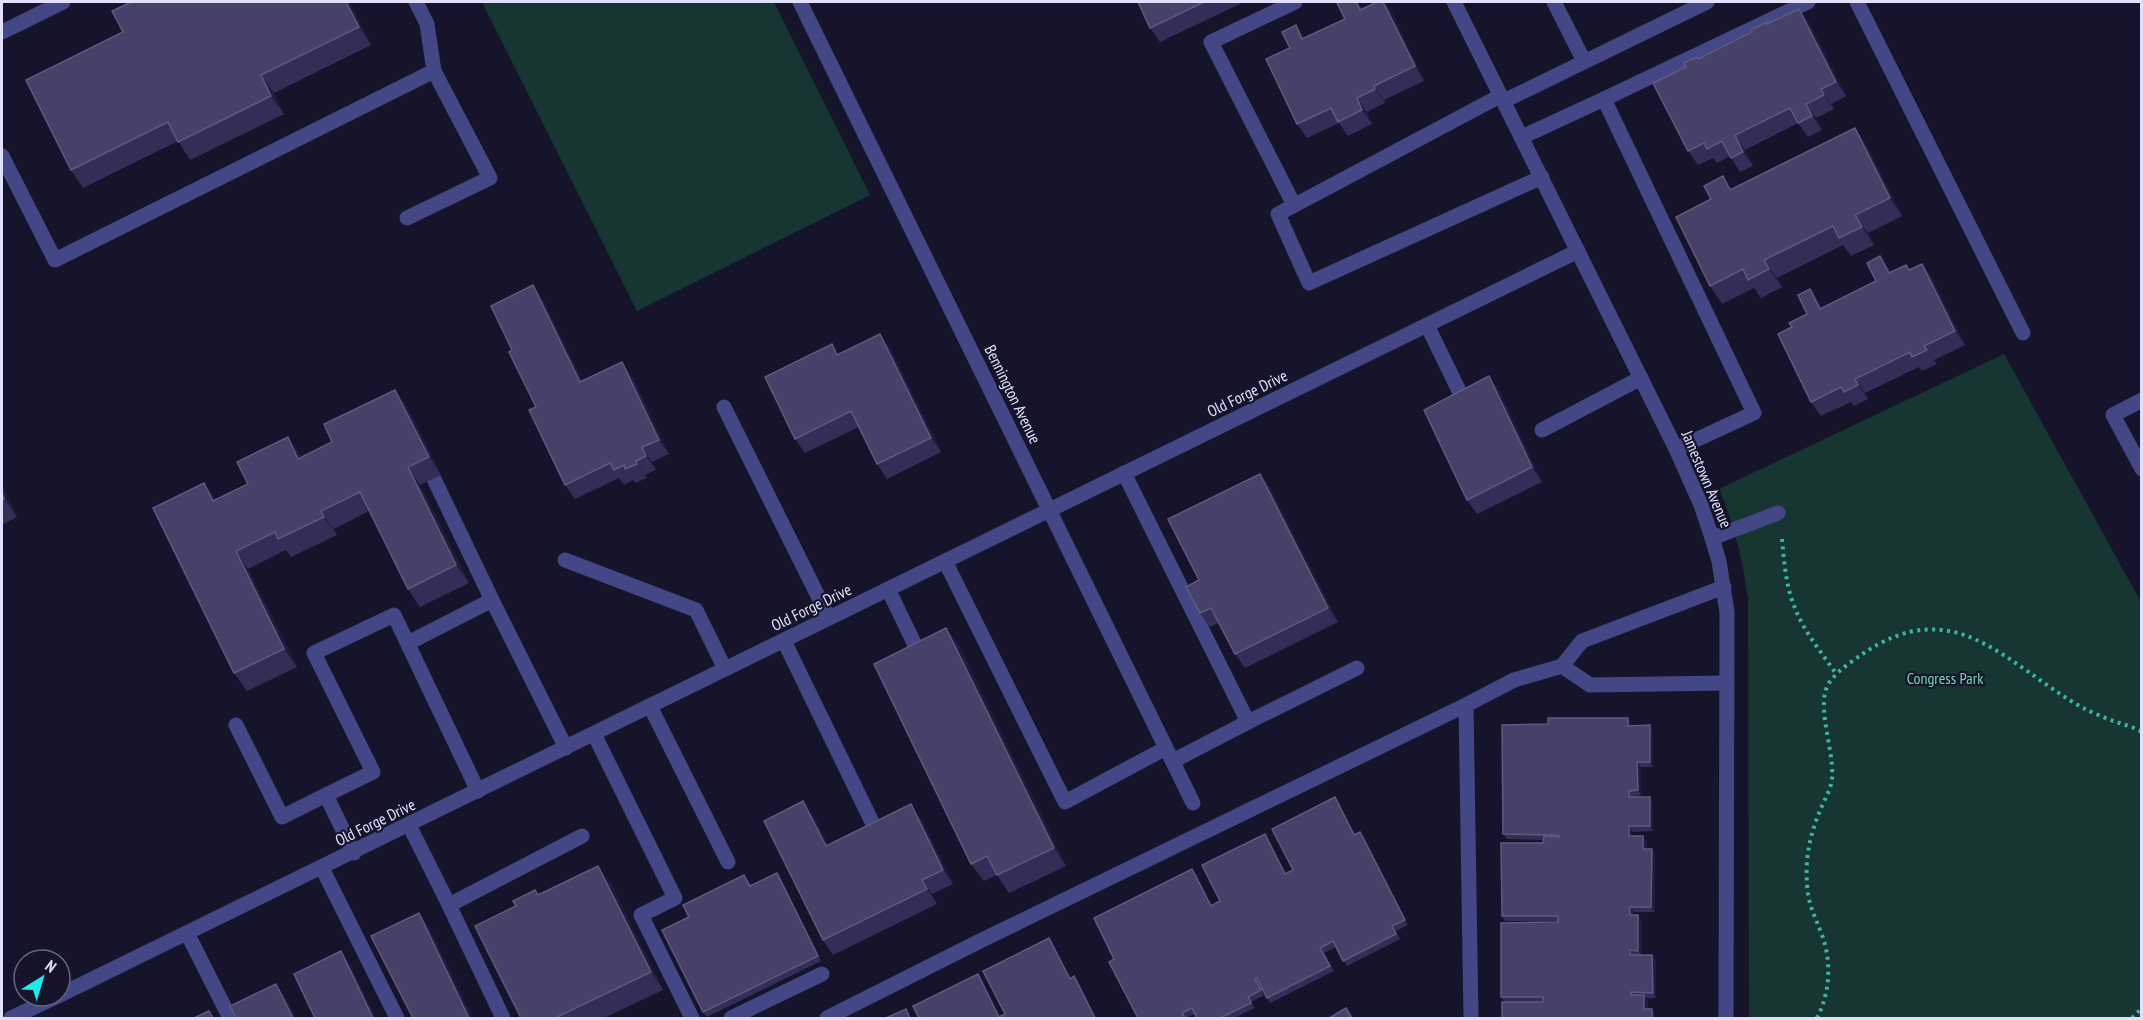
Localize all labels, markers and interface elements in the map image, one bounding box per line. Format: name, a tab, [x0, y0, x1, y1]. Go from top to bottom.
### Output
street label: Bennington Avenue	[981, 341, 1045, 447]
street label: Old Forge Drive	[1204, 365, 1290, 421]
street label: Jamestown Avenue	[1677, 426, 1736, 531]
street label: Old Forge Drive	[768, 579, 854, 635]
park label: Congress Park	[1907, 668, 1984, 688]
street label: Old Forge Drive	[332, 794, 418, 850]
north arrow	[12, 948, 72, 1008]
text: N	[42, 955, 60, 977]

